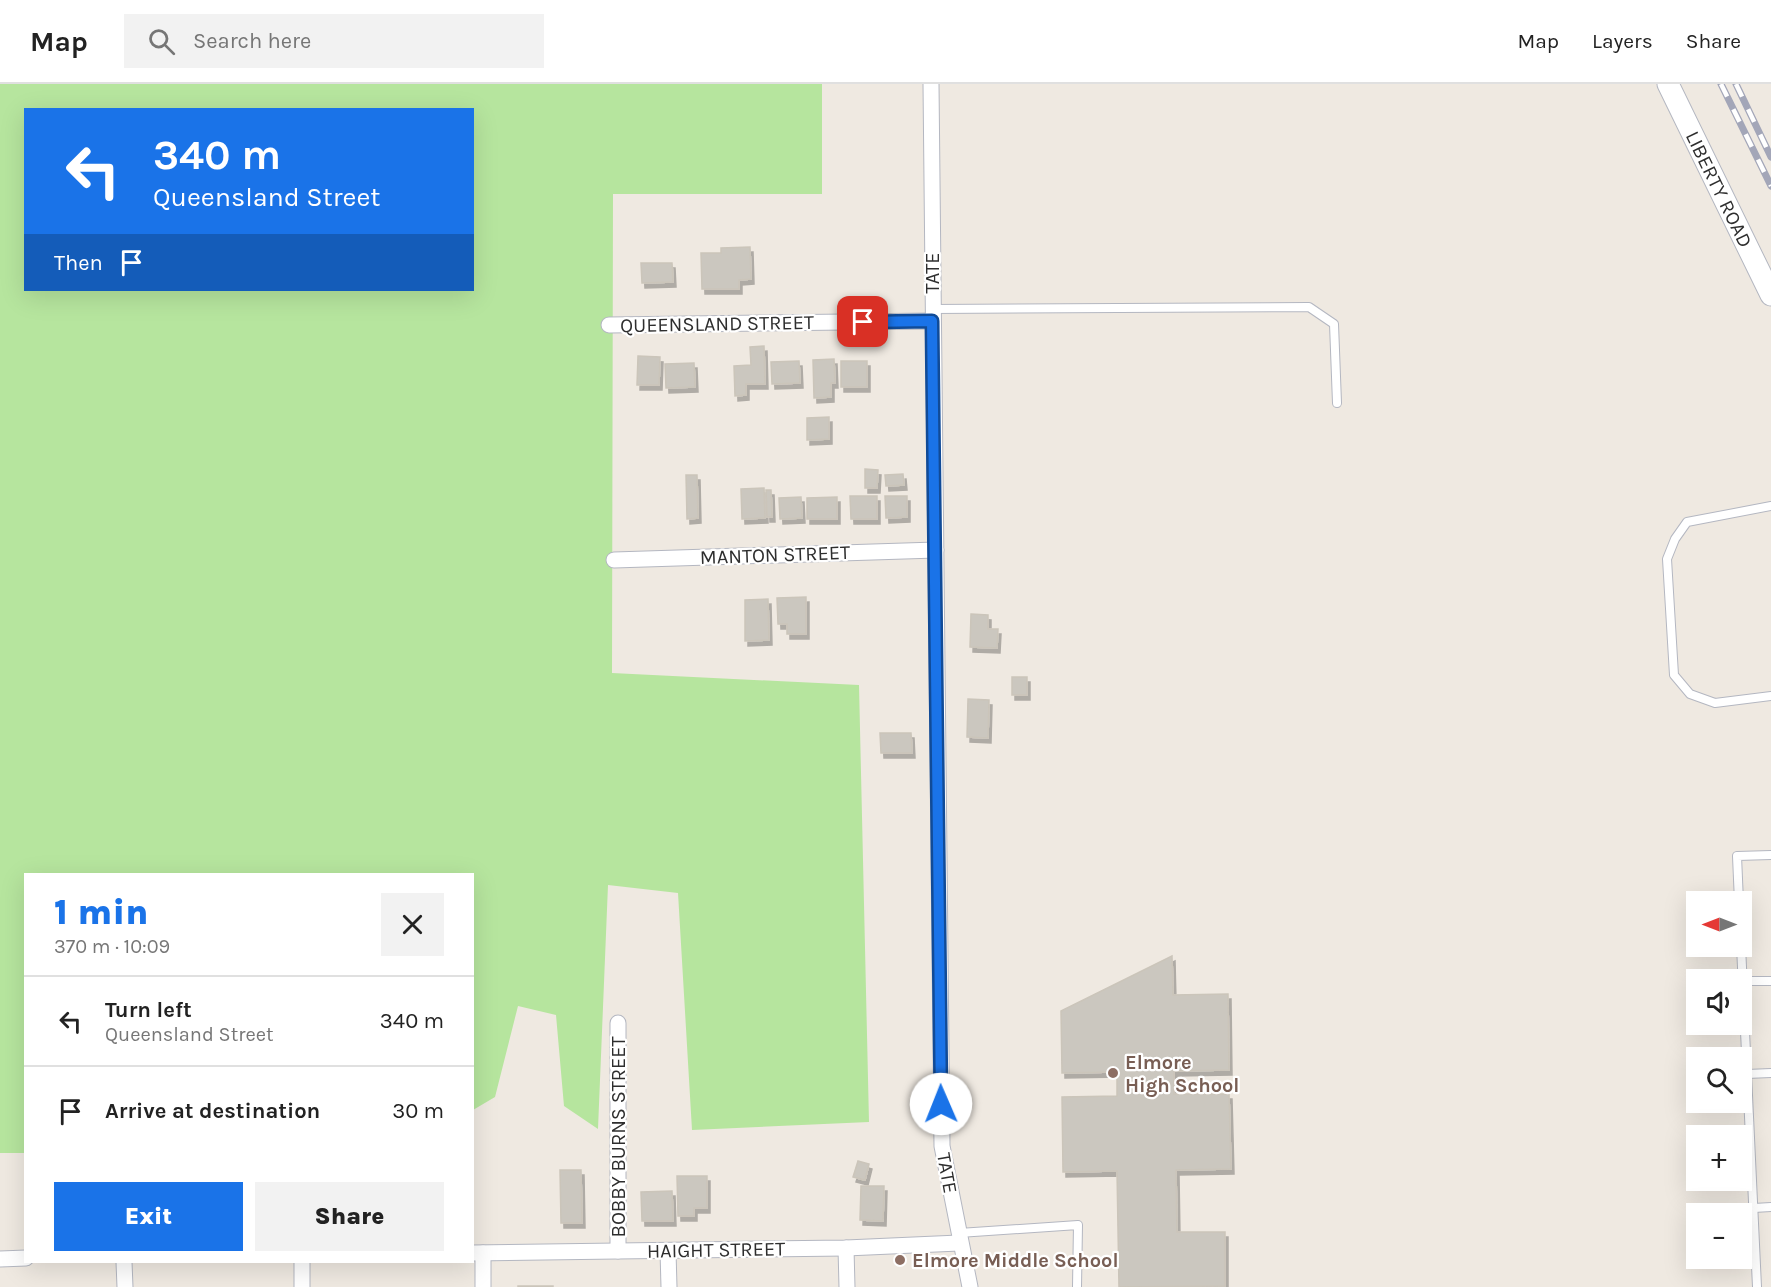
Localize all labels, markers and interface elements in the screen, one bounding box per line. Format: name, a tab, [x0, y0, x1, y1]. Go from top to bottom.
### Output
search box	[124, 14, 544, 68]
text: Map	[30, 25, 88, 58]
icon: search	[145, 25, 178, 58]
text: Search here	[193, 28, 311, 54]
text: Map	[1517, 29, 1559, 53]
text: Layers	[1592, 29, 1653, 53]
text: Share	[1686, 29, 1741, 53]
street label: LIBERTY ROAD	[1681, 127, 1757, 251]
text: 340 m	[153, 130, 281, 180]
icon: left	[54, 132, 132, 210]
text: Queensland Street	[153, 181, 380, 213]
icon: arrive	[115, 246, 148, 279]
text: Then	[54, 250, 103, 276]
street label: TATE	[921, 252, 944, 294]
pin	[837, 296, 888, 347]
icon: arrive	[846, 305, 879, 338]
street label: QUEENSLAND STREET	[620, 311, 814, 337]
street label: MANTON STREET	[699, 541, 851, 569]
text: 1 min	[54, 891, 148, 933]
north arrow	[1686, 891, 1752, 957]
map controls	[1686, 891, 1752, 1269]
button: close	[381, 893, 444, 956]
text: 370 m · 10:09	[54, 935, 170, 958]
button: sound	[1686, 969, 1752, 1035]
text: Turn left	[105, 997, 192, 1023]
icon: left	[54, 1005, 87, 1038]
text: 340 m	[380, 1008, 444, 1034]
text: Queensland Street	[105, 1023, 273, 1046]
street label: BOBBY BURNS STREET	[607, 1036, 630, 1238]
button: search	[1686, 1047, 1752, 1113]
place label: Elmore High School	[1125, 1051, 1239, 1097]
marker: Elmore High School	[1106, 1066, 1120, 1080]
position arrow	[909, 1072, 973, 1136]
icon: arrive	[54, 1095, 87, 1128]
text: Arrive at destination	[105, 1098, 320, 1124]
text: 30 m	[392, 1098, 444, 1124]
button: +	[1686, 1125, 1752, 1191]
street label: TATE	[932, 1151, 962, 1195]
button: Exit	[54, 1182, 243, 1251]
button: Share	[255, 1182, 444, 1251]
button: −	[1686, 1203, 1752, 1269]
street label: HAIGHT STREET	[647, 1237, 785, 1263]
place label: Elmore Middle School	[912, 1249, 1119, 1272]
marker: Elmore Middle School	[893, 1253, 907, 1267]

